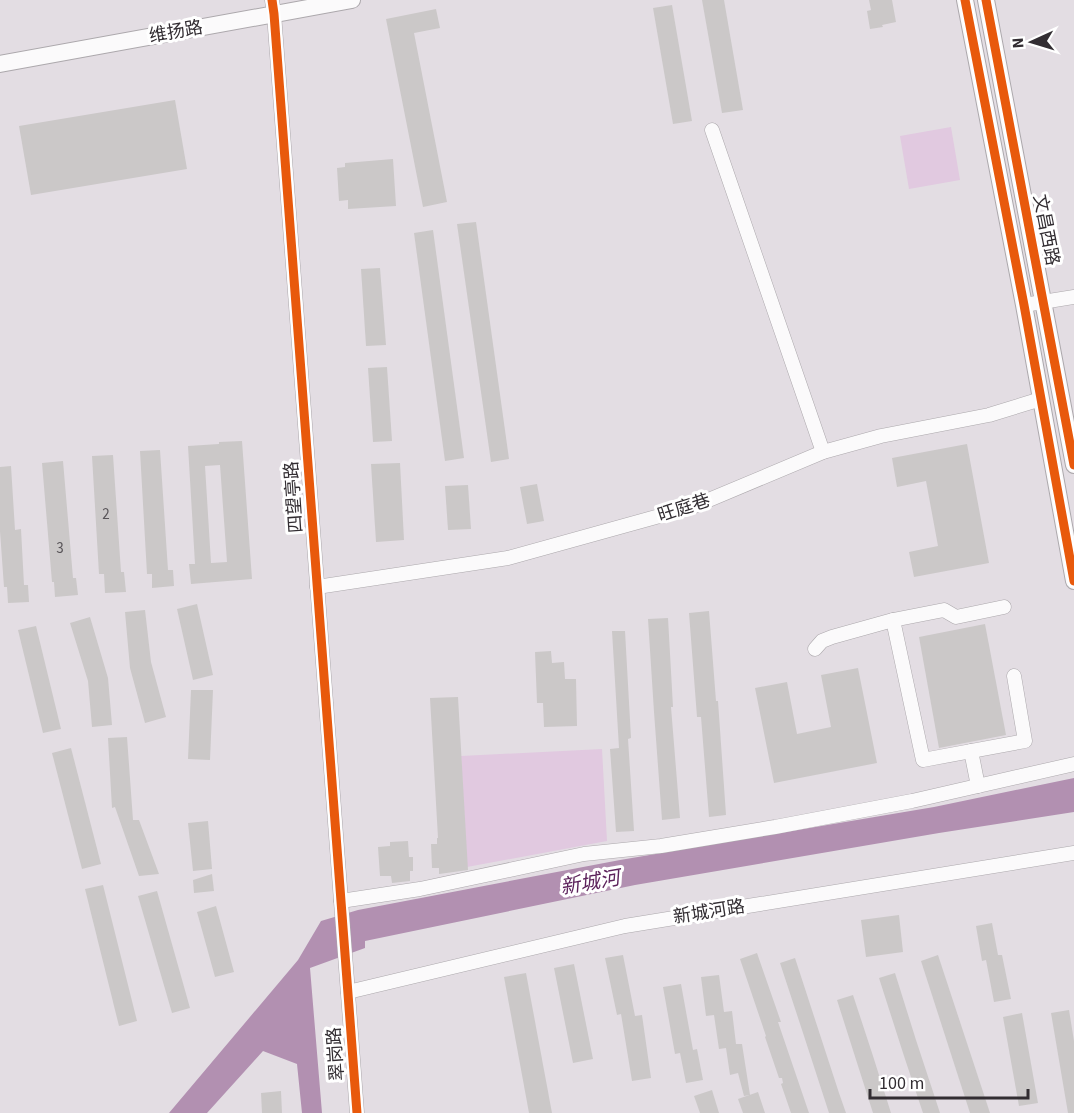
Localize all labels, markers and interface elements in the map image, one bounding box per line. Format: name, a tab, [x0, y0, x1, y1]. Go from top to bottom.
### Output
north arrow	[1002, 12, 1062, 72]
street label: 维扬路	[147, 15, 205, 49]
text: N	[1007, 37, 1029, 49]
street label: 文昌西路	[1027, 192, 1065, 268]
street label: 四望亭路	[279, 460, 309, 534]
street label: 旺庭巷	[654, 488, 714, 528]
house number: 2	[102, 504, 110, 525]
house number: 3	[56, 538, 64, 559]
water label: 新城河	[558, 863, 626, 902]
street label: 新城河路	[671, 894, 747, 930]
street label: 翠岗路	[322, 1026, 350, 1082]
scale bar	[870, 1062, 1028, 1100]
text: 100 m	[879, 1071, 924, 1096]

